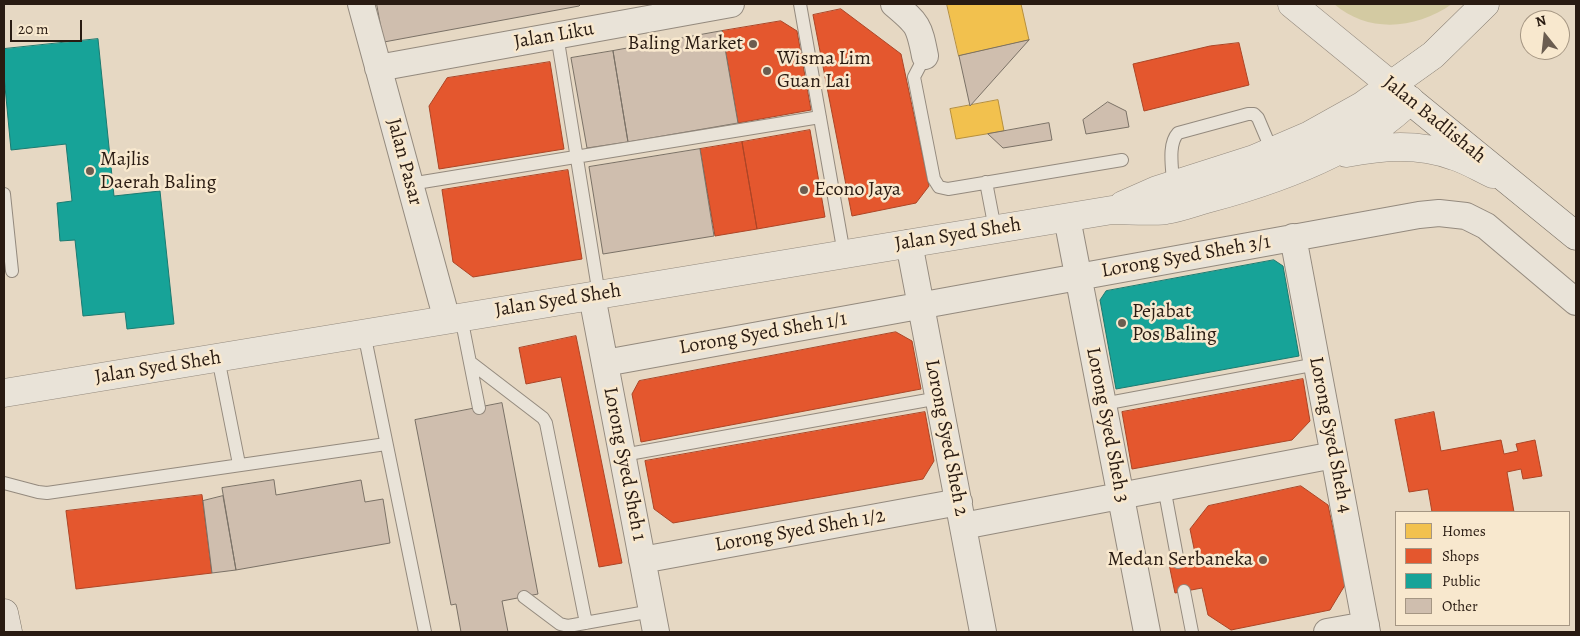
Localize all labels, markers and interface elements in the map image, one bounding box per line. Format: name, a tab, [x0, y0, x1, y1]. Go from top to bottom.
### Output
scale bar	[12, 10, 85, 42]
north arrow	[1520, 10, 1570, 60]
text: N	[1533, 11, 1549, 32]
street label: Jalan Liku	[512, 17, 596, 55]
text: 20 m	[18, 19, 49, 39]
place label: Baling Market	[627, 32, 743, 56]
marker: Baling Market	[747, 38, 759, 50]
place label: Wisma Lim Guan Lai	[777, 47, 871, 94]
marker: Wisma Lim Guan Lai	[761, 65, 773, 77]
street label: Jalan Badlishah	[1378, 71, 1490, 169]
street label: Jalan Pasar	[381, 116, 427, 208]
place label: Majlis Daerah Baling	[100, 148, 217, 195]
marker: Majlis Daerah Baling	[84, 165, 96, 177]
place label: Econo Jaya	[814, 178, 901, 202]
marker: Econo Jaya	[798, 184, 810, 196]
street label: Jalan Syed Sheh	[893, 213, 1023, 257]
street label: Lorong Syed Sheh 3/1	[1100, 230, 1272, 284]
street label: Jalan Syed Sheh	[493, 279, 623, 323]
place label: Pejabat Pos Baling	[1132, 300, 1217, 347]
street label: Lorong Syed Sheh 1/1	[677, 307, 849, 361]
marker: Pejabat Pos Baling	[1116, 317, 1128, 329]
street label: Lorong Syed Sheh 3	[1080, 345, 1134, 505]
street label: Jalan Syed Sheh	[93, 346, 223, 390]
street label: Lorong Syed Sheh 4	[1303, 355, 1357, 515]
street label: Lorong Syed Sheh 2	[919, 358, 973, 518]
street label: Lorong Syed Sheh 1	[597, 385, 651, 543]
street label: Lorong Syed Sheh 1/2	[713, 504, 887, 558]
legend	[1395, 511, 1570, 626]
text: Homes	[1442, 521, 1486, 541]
text: Shops	[1442, 546, 1479, 566]
place label: Medan Serbaneka	[1107, 548, 1253, 572]
marker: Medan Serbaneka	[1257, 554, 1269, 566]
text: Public	[1442, 571, 1480, 591]
text: Other	[1442, 596, 1478, 616]

